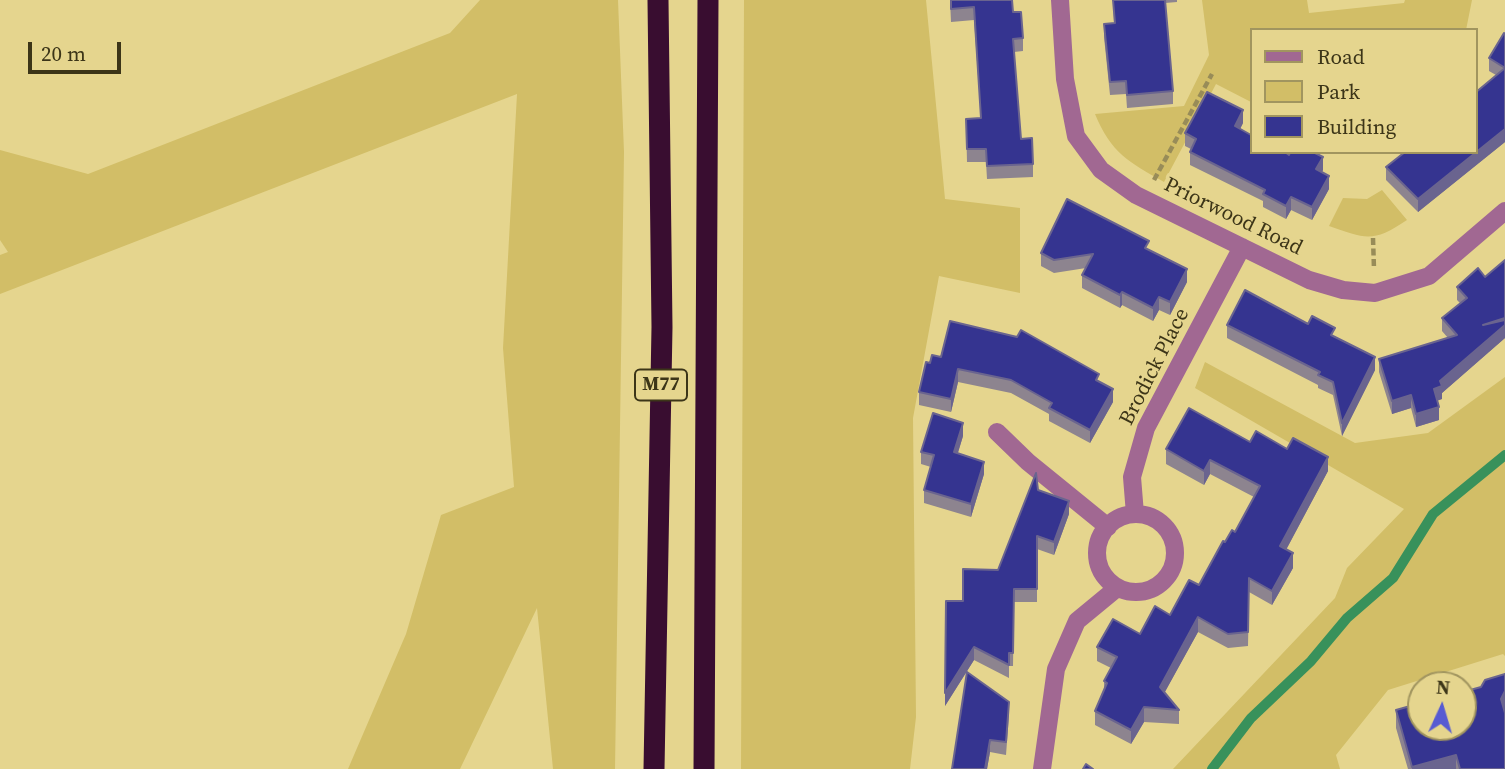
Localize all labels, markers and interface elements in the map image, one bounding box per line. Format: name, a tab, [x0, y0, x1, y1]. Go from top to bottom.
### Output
scale bar	[32, 28, 124, 72]
legend	[1250, 28, 1477, 154]
text: 20 m	[41, 39, 86, 68]
text: Road	[1317, 42, 1365, 71]
text: Park	[1317, 77, 1360, 106]
text: Building	[1317, 112, 1396, 141]
street label: Priorwood Road	[1160, 173, 1306, 261]
street label: Brodick Place	[1115, 304, 1195, 430]
road number: M77	[635, 370, 687, 400]
north arrow	[1407, 671, 1477, 741]
text: N	[1436, 674, 1451, 700]

